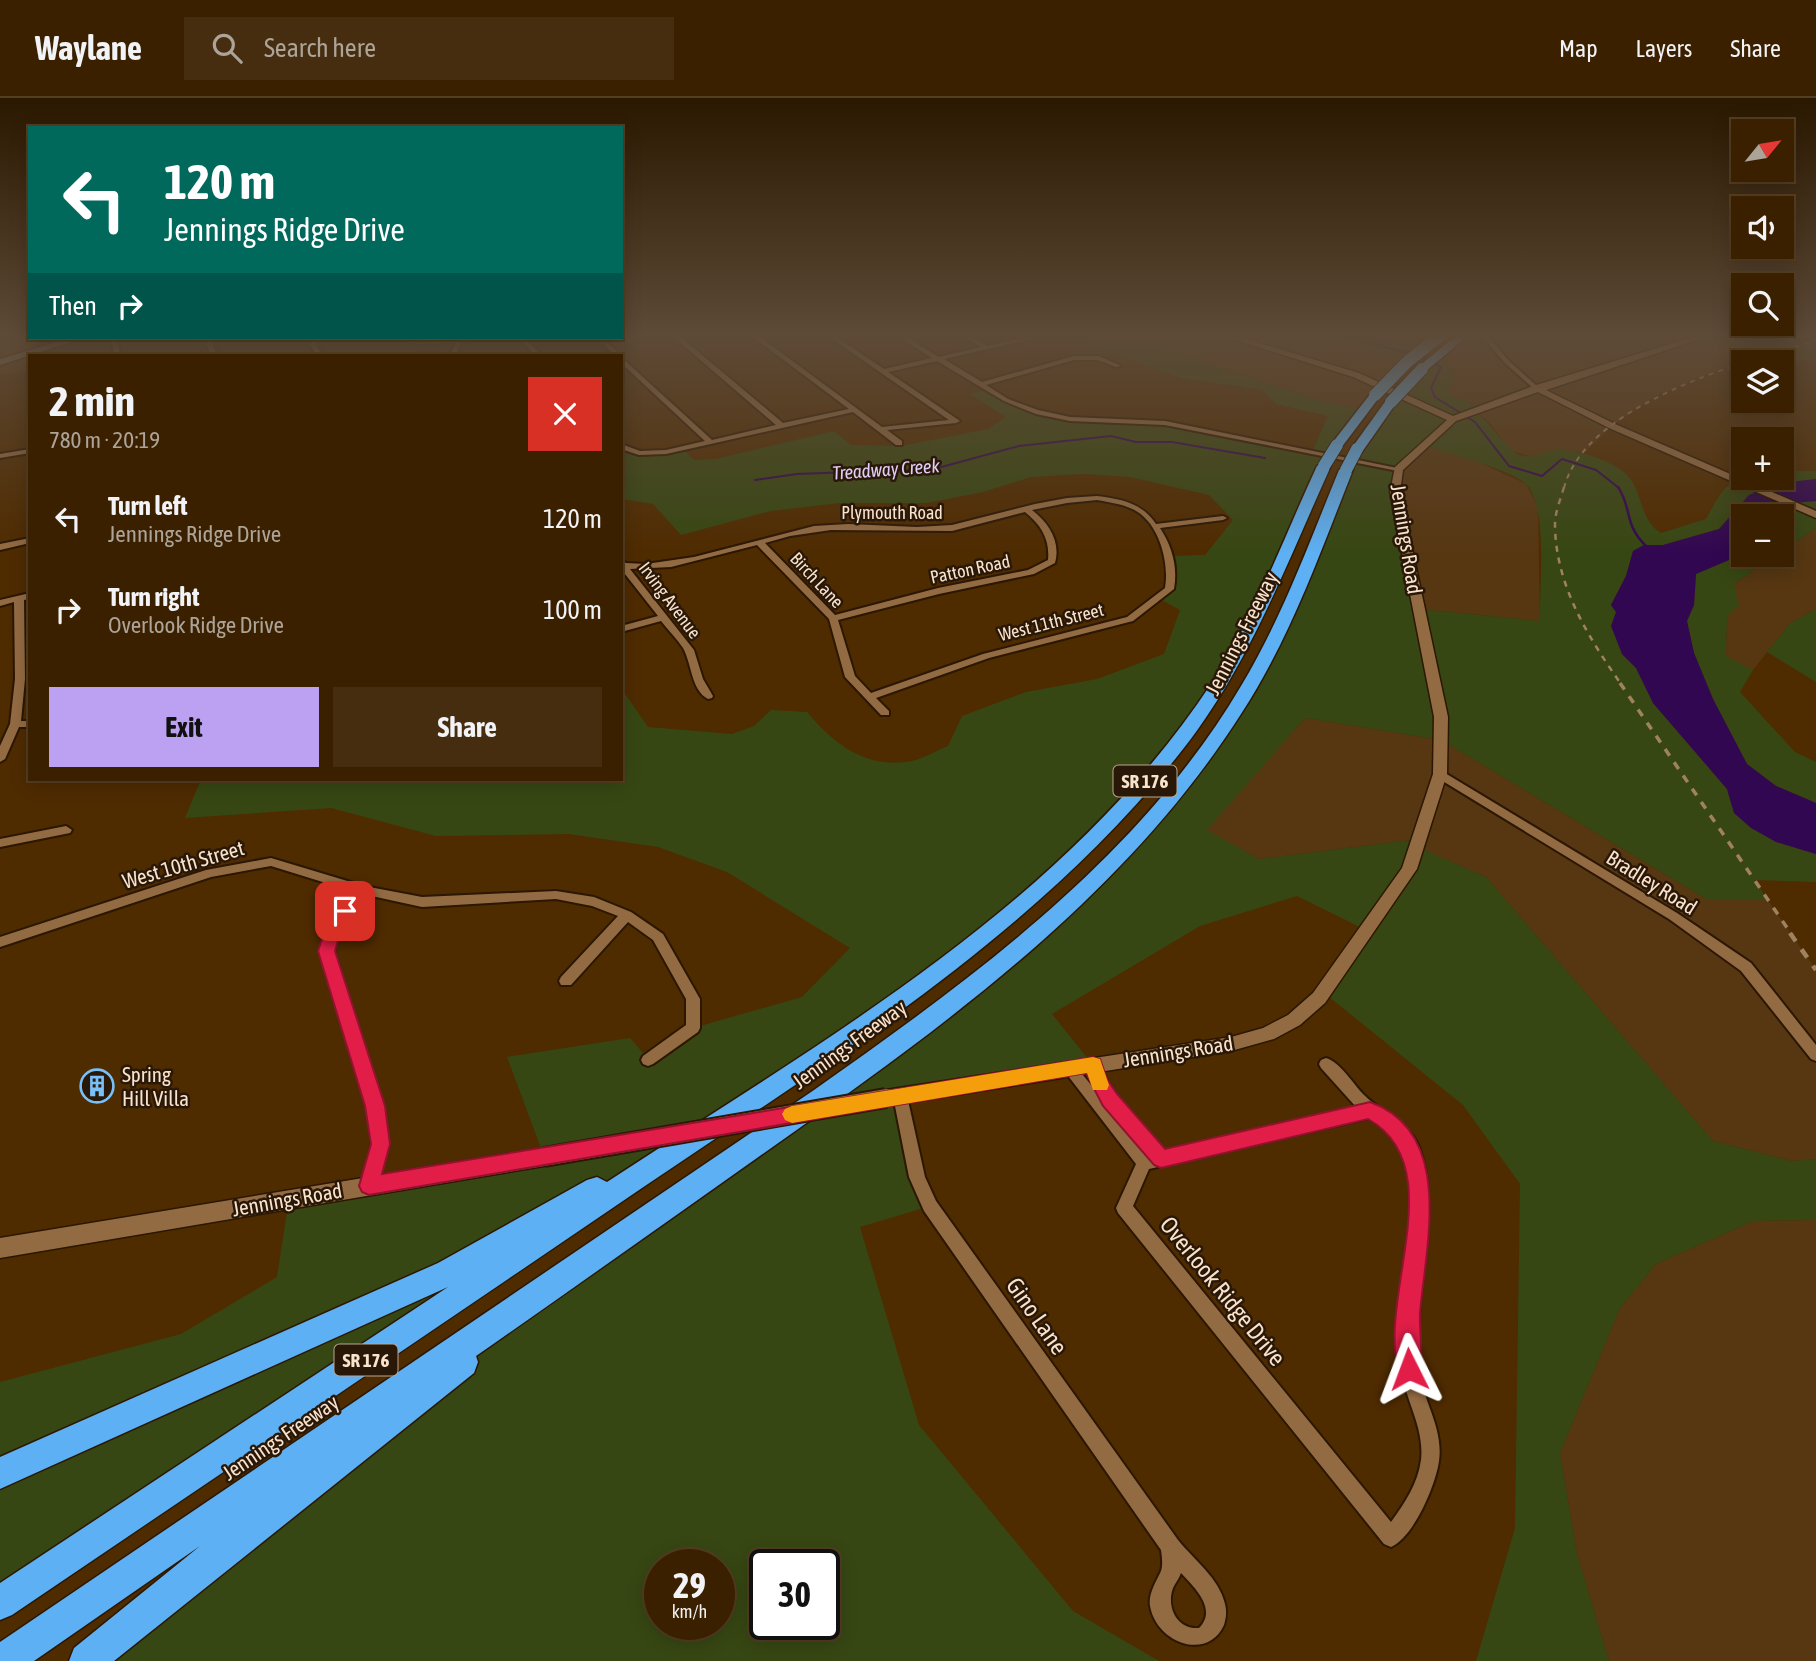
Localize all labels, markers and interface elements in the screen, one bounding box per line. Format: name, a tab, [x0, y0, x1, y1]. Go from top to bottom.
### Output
search box	[184, 17, 674, 80]
text: Waylane	[35, 29, 142, 67]
icon: search	[208, 29, 246, 67]
text: Search here	[264, 33, 376, 63]
text: Map	[1559, 35, 1598, 62]
text: Layers	[1636, 35, 1692, 62]
text: Share	[1730, 35, 1781, 62]
north arrow	[1731, 119, 1794, 182]
map controls	[1731, 119, 1794, 567]
text: 120 m	[164, 153, 275, 209]
icon: left	[49, 154, 140, 245]
button: sound	[1731, 196, 1794, 259]
text: Jennings Ridge Drive	[164, 211, 405, 248]
button: search	[1731, 273, 1794, 336]
icon: right	[111, 287, 149, 325]
text: Then	[49, 291, 97, 321]
button: layers	[1731, 350, 1794, 413]
text: 2 min	[49, 377, 135, 425]
button: close	[528, 377, 602, 451]
text: 780 m · 20:19	[49, 427, 160, 453]
button: +	[1731, 427, 1794, 490]
water label: Treadway Creek	[832, 454, 941, 484]
street label: Jennings Road	[1386, 482, 1428, 596]
text: Turn left	[108, 491, 188, 521]
icon: left	[49, 500, 87, 538]
street label: Plymouth Road	[841, 502, 943, 523]
text: 120 m	[543, 504, 602, 534]
button: −	[1731, 504, 1794, 567]
text: Jennings Ridge Drive	[108, 521, 281, 547]
street label: Birch Lane	[786, 548, 848, 612]
street label: Patton Road	[928, 550, 1012, 588]
street label: Irving Avenue	[634, 558, 706, 642]
street label: Jennings Freeway	[1200, 567, 1282, 698]
text: Turn right	[108, 582, 199, 612]
icon: right	[49, 591, 87, 629]
text: 100 m	[543, 595, 602, 625]
street label: West 11th Street	[996, 599, 1106, 645]
text: Overlook Ridge Drive	[108, 612, 284, 638]
button: Exit	[49, 687, 319, 767]
button: Share	[333, 687, 602, 767]
road number: SR 176	[1114, 766, 1176, 796]
street label: West 10th Street	[119, 835, 247, 893]
street label: Bradley Road	[1602, 845, 1702, 919]
pin	[315, 881, 375, 941]
icon: arrive	[326, 892, 364, 930]
street label: Jennings Freeway	[787, 995, 911, 1093]
street label: Jennings Road	[1121, 1030, 1235, 1072]
place label: Spring Hill Villa	[122, 1062, 189, 1110]
building icon: Spring Hill Villa	[78, 1067, 116, 1105]
street label: Jennings Road	[230, 1178, 344, 1220]
street label: Overlook Ridge Drive	[1155, 1211, 1291, 1371]
street label: Gino Lane	[1001, 1272, 1073, 1360]
position arrow	[1372, 1332, 1446, 1406]
road number: SR 176	[334, 1344, 398, 1376]
street label: Jennings Freeway	[217, 1389, 343, 1485]
speed limit sign: 30	[749, 1549, 840, 1640]
text: 29	[673, 1565, 706, 1605]
text: km/h	[672, 1601, 707, 1622]

